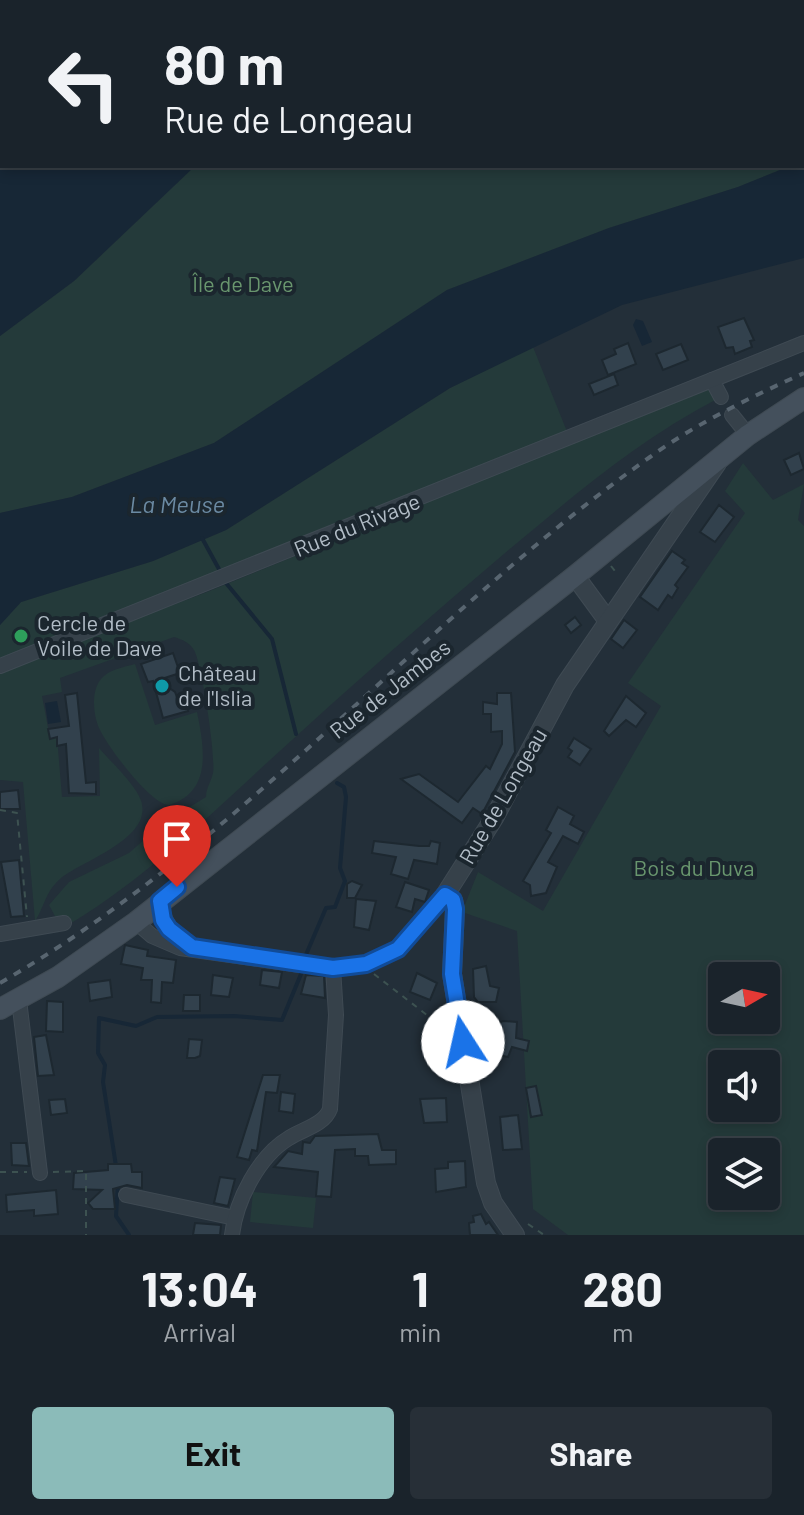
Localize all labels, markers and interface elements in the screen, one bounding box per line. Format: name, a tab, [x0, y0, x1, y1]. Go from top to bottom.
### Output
text: 80 m	[164, 29, 284, 96]
icon: left	[32, 32, 136, 136]
text: Rue de Longeau	[164, 97, 413, 140]
park label: Île de Dave	[192, 270, 294, 296]
street label: Rue du Rivage	[290, 487, 423, 561]
water label: La Meuse	[129, 489, 225, 518]
place label: Cercle de Voile de Dave	[37, 609, 162, 660]
marker: Cercle de Voile de Dave	[12, 627, 30, 645]
street label: Rue de Jambes	[324, 633, 455, 743]
place label: Château de l'Islia	[178, 659, 257, 710]
marker: Château de l'Islia	[153, 677, 171, 695]
street label: Rue de Longeau	[453, 723, 551, 868]
pin	[143, 805, 211, 887]
icon: arrive	[155, 817, 199, 861]
park label: Bois du Duva	[633, 854, 755, 880]
north arrow	[708, 962, 780, 1034]
map controls	[708, 962, 780, 1210]
position arrow	[421, 1000, 505, 1084]
button: sound	[708, 1050, 780, 1122]
button: layers	[708, 1138, 780, 1210]
text: 13:04	[141, 1259, 258, 1317]
text: 1	[412, 1259, 429, 1317]
text: 280	[583, 1259, 663, 1317]
text: Arrival	[163, 1316, 236, 1347]
text: min	[399, 1316, 441, 1347]
text: m	[612, 1316, 633, 1347]
button: Exit	[32, 1407, 394, 1499]
button: Share	[410, 1407, 772, 1499]

